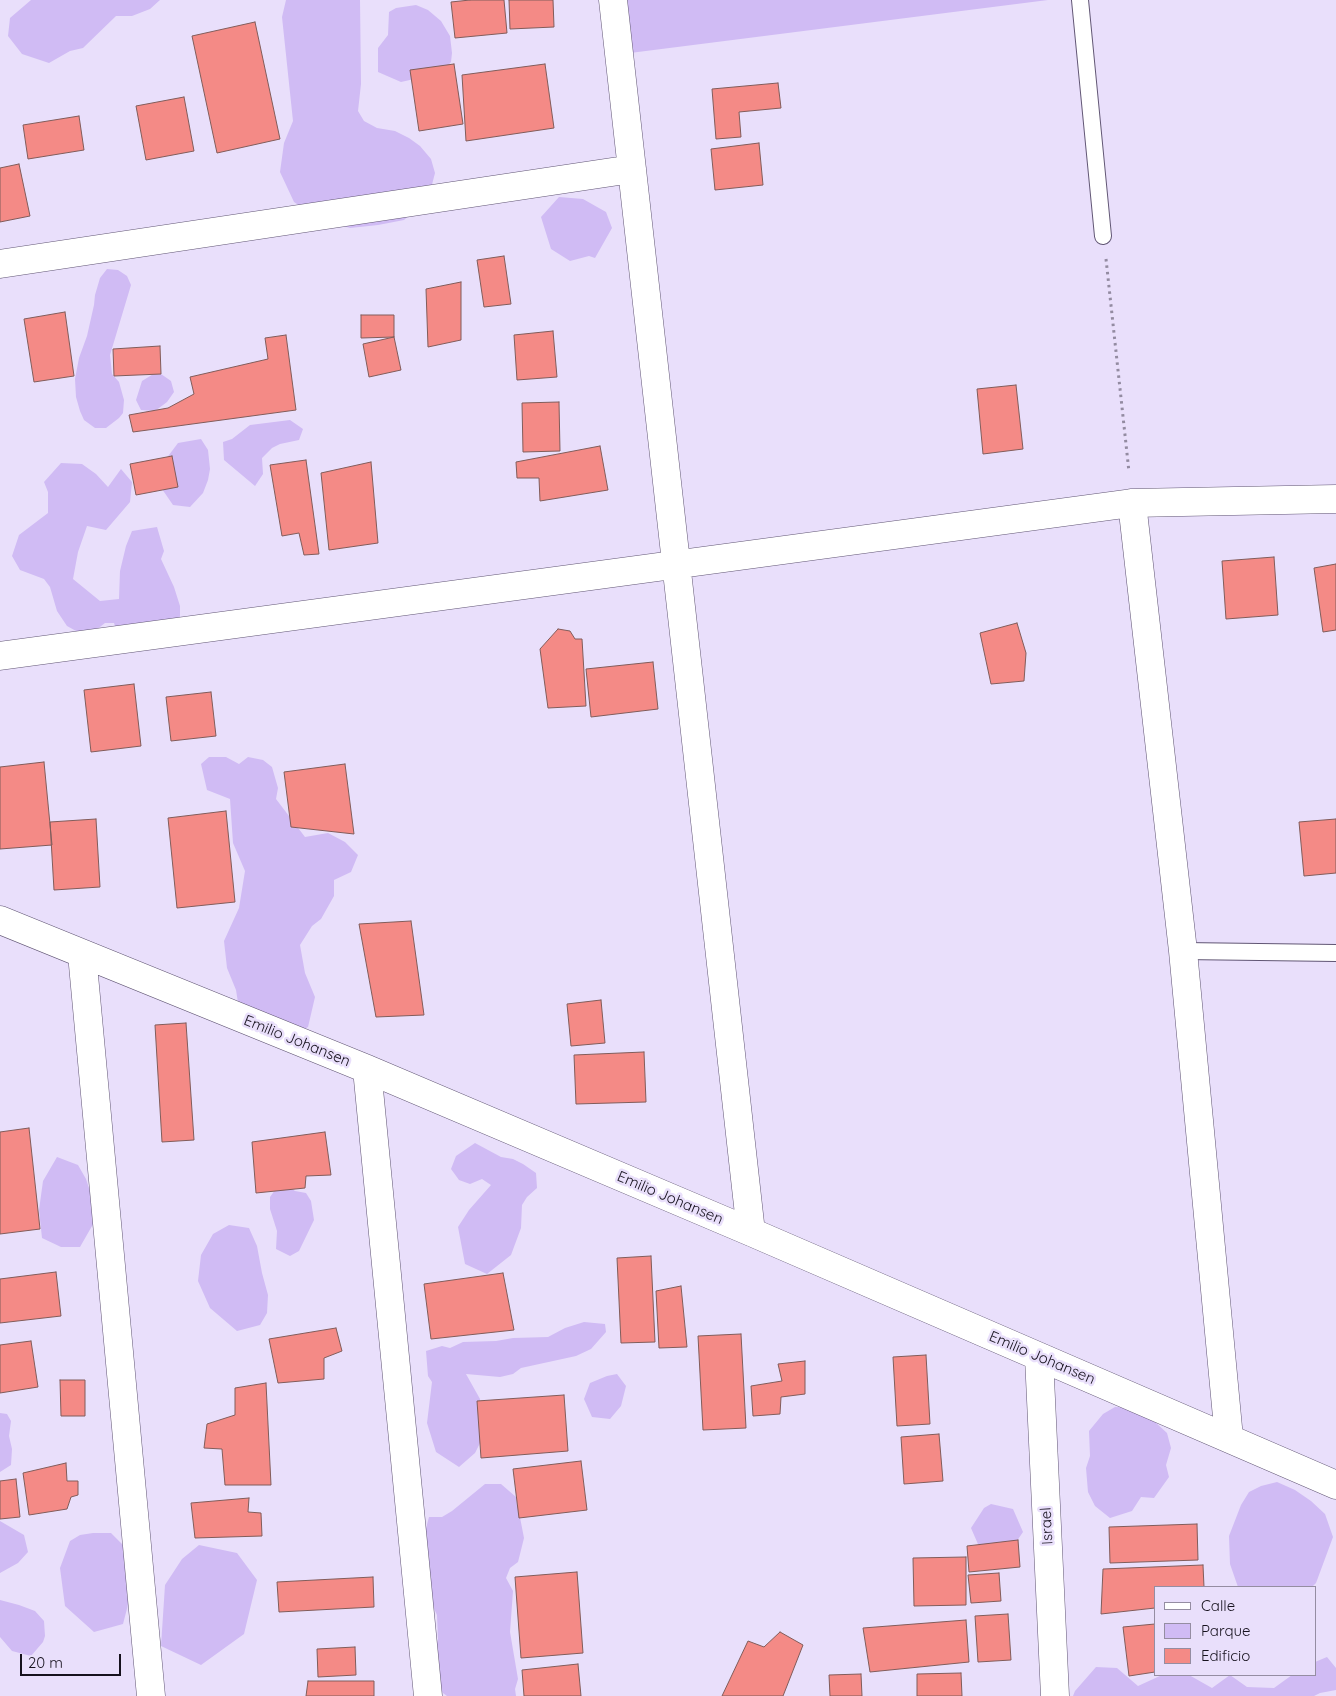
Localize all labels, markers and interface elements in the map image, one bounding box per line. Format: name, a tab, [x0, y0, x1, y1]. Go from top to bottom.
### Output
street label: Emilio Johansen	[241, 1011, 353, 1071]
street label: Emilio Johansen	[614, 1168, 726, 1228]
street label: Emilio Johansen	[986, 1328, 1098, 1388]
street label: Israel	[1037, 1507, 1057, 1545]
legend	[1154, 1586, 1316, 1676]
text: Calle	[1201, 1596, 1235, 1615]
text: Parque	[1201, 1621, 1251, 1640]
scale bar	[22, 1644, 124, 1676]
text: Edificio	[1201, 1646, 1250, 1665]
text: 20 m	[28, 1653, 63, 1672]

